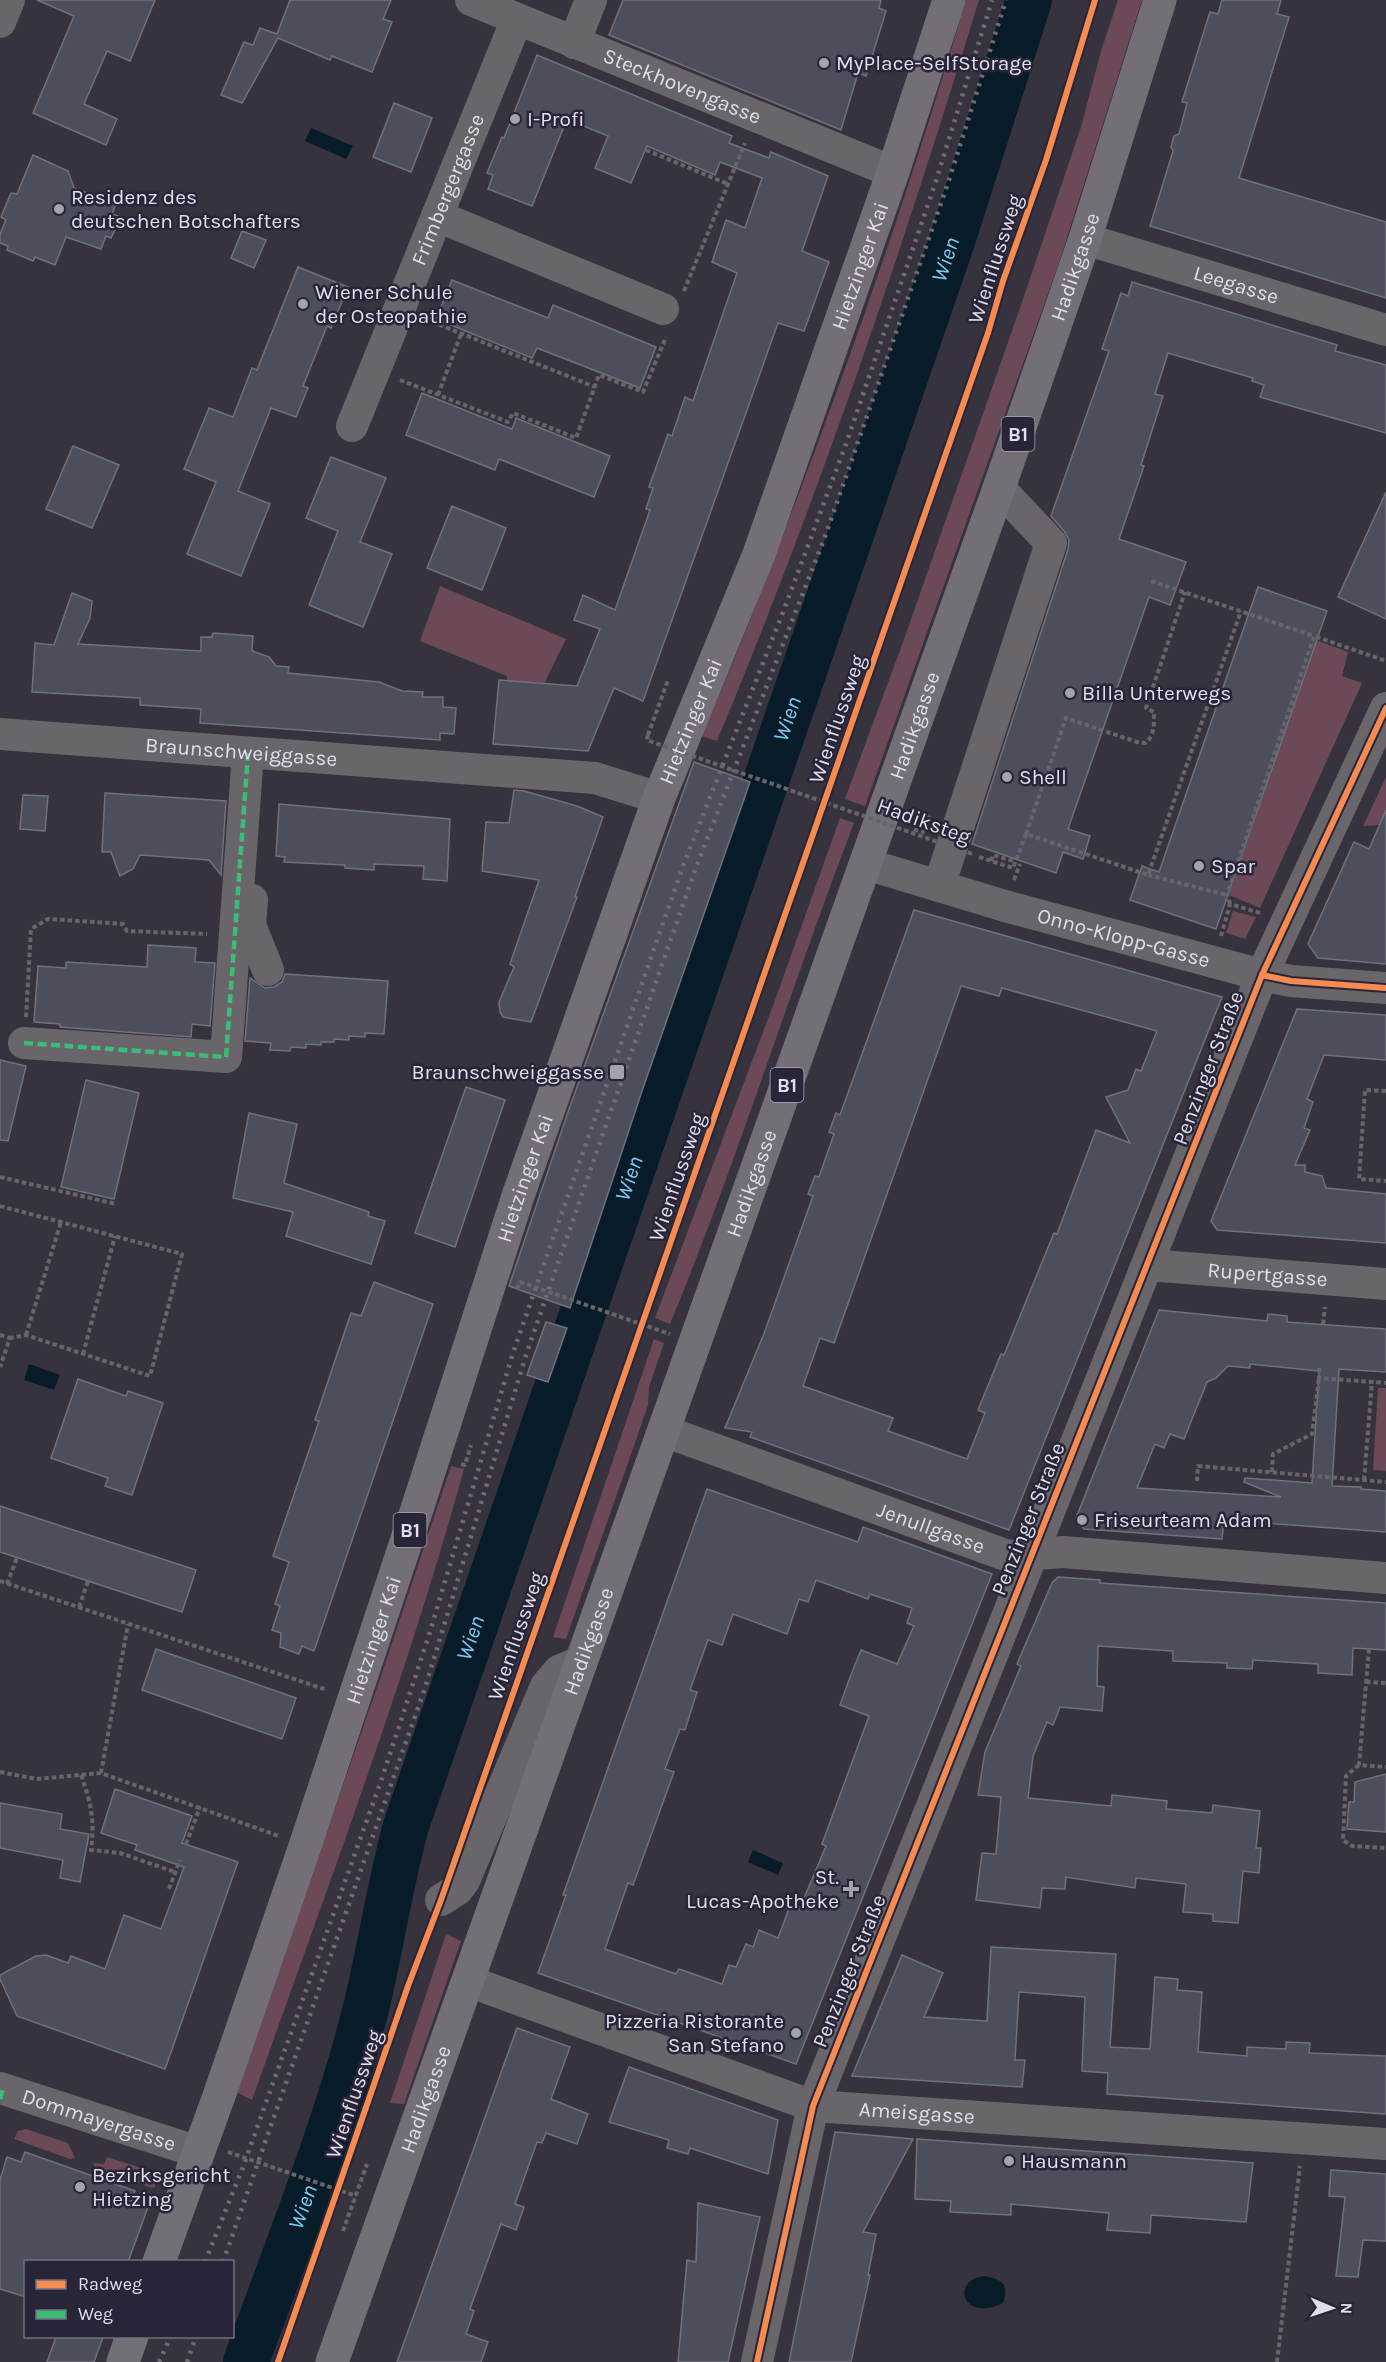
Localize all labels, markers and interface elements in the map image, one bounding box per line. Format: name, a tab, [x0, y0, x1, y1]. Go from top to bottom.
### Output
street label: Steckhovengasse	[600, 43, 765, 129]
place label: MyPlace-SelfStorage	[836, 51, 1032, 75]
marker: MyPlace-SelfStorage	[817, 56, 831, 70]
place label: I-Profi	[527, 107, 584, 131]
street label: Frimbergergasse	[406, 110, 489, 269]
marker: I-Profi	[508, 112, 522, 126]
place label: Residenz des deutschen Botschafters	[71, 185, 301, 233]
street label: Wienflussweg	[963, 191, 1027, 327]
street label: Hietzinger Kai	[827, 199, 893, 333]
marker: Residenz des deutschen Botschafters	[52, 202, 66, 216]
street label: Hadikgasse	[1046, 210, 1104, 324]
water label: Wien	[926, 234, 965, 286]
street label: Leegasse	[1191, 261, 1282, 309]
place label: Wiener Schule der Osteopathie	[315, 280, 467, 328]
marker: Wiener Schule der Osteopathie	[296, 297, 310, 311]
road number: B1	[1002, 417, 1034, 451]
street label: Wienflussweg	[804, 652, 870, 786]
street label: Hietzinger Kai	[654, 655, 727, 788]
street label: Hadikgasse	[884, 669, 945, 783]
place label: Billa Unterwegs	[1082, 681, 1231, 705]
marker: Billa Unterwegs	[1063, 686, 1077, 700]
water label: Wien	[768, 693, 807, 745]
street label: Braunschweiggasse	[144, 733, 338, 771]
place label: Shell	[1019, 765, 1067, 789]
marker: Shell	[1000, 770, 1014, 784]
street label: Hadiksteg	[874, 793, 974, 849]
place label: Spar	[1211, 854, 1256, 878]
marker: Spar	[1192, 859, 1206, 873]
street label: Onno-Klopp-Gasse	[1035, 903, 1213, 972]
street label: Penzinger Straße	[1168, 988, 1248, 1148]
place label: Braunschweiggasse	[411, 1060, 604, 1084]
marker: Braunschweiggasse	[608, 1063, 626, 1081]
road number: B1	[770, 1068, 804, 1102]
street label: Wienflussweg	[644, 1110, 710, 1244]
street label: Hietzinger Kai	[492, 1111, 558, 1245]
street label: Hadikgasse	[721, 1126, 782, 1240]
water label: Wien	[609, 1153, 649, 1205]
street label: Rupertgasse	[1207, 1258, 1329, 1291]
street label: Penzinger Straße	[986, 1439, 1070, 1599]
street label: Jenullgasse	[874, 1497, 988, 1559]
place label: Friseurteam Adam	[1094, 1508, 1272, 1532]
road number: B1	[394, 1513, 426, 1547]
marker: Friseurteam Adam	[1075, 1513, 1089, 1527]
street label: Wienflussweg	[483, 1569, 549, 1703]
street label: Hietzinger Kai	[341, 1573, 406, 1707]
street label: Hadikgasse	[558, 1584, 619, 1698]
water label: Wien	[451, 1612, 490, 1664]
place label: St. Lucas-Apotheke	[686, 1865, 839, 1913]
marker: St. Lucas-Apotheke	[844, 1882, 858, 1896]
street label: Penzinger Straße	[807, 1891, 891, 2051]
place label: Pizzeria Ristorante San Stefano	[605, 2009, 784, 2057]
marker: Pizzeria Ristorante San Stefano	[789, 2026, 803, 2040]
street label: Wienflussweg	[321, 2027, 387, 2161]
street label: Hadikgasse	[395, 2042, 456, 2156]
street label: Dommayergasse	[19, 2084, 179, 2156]
street label: Ameisgasse	[858, 2097, 976, 2129]
place label: Hausmann	[1021, 2149, 1127, 2173]
marker: Hausmann	[1002, 2154, 1016, 2168]
place label: Bezirksgericht Hietzing	[92, 2163, 231, 2211]
marker: Bezirksgericht Hietzing	[73, 2180, 87, 2194]
water label: Wien	[283, 2181, 323, 2233]
legend	[24, 2260, 234, 2338]
text: Radweg	[78, 2273, 142, 2295]
north arrow	[1302, 2278, 1362, 2338]
text: N	[1337, 2302, 1356, 2315]
text: Weg	[78, 2303, 113, 2325]

